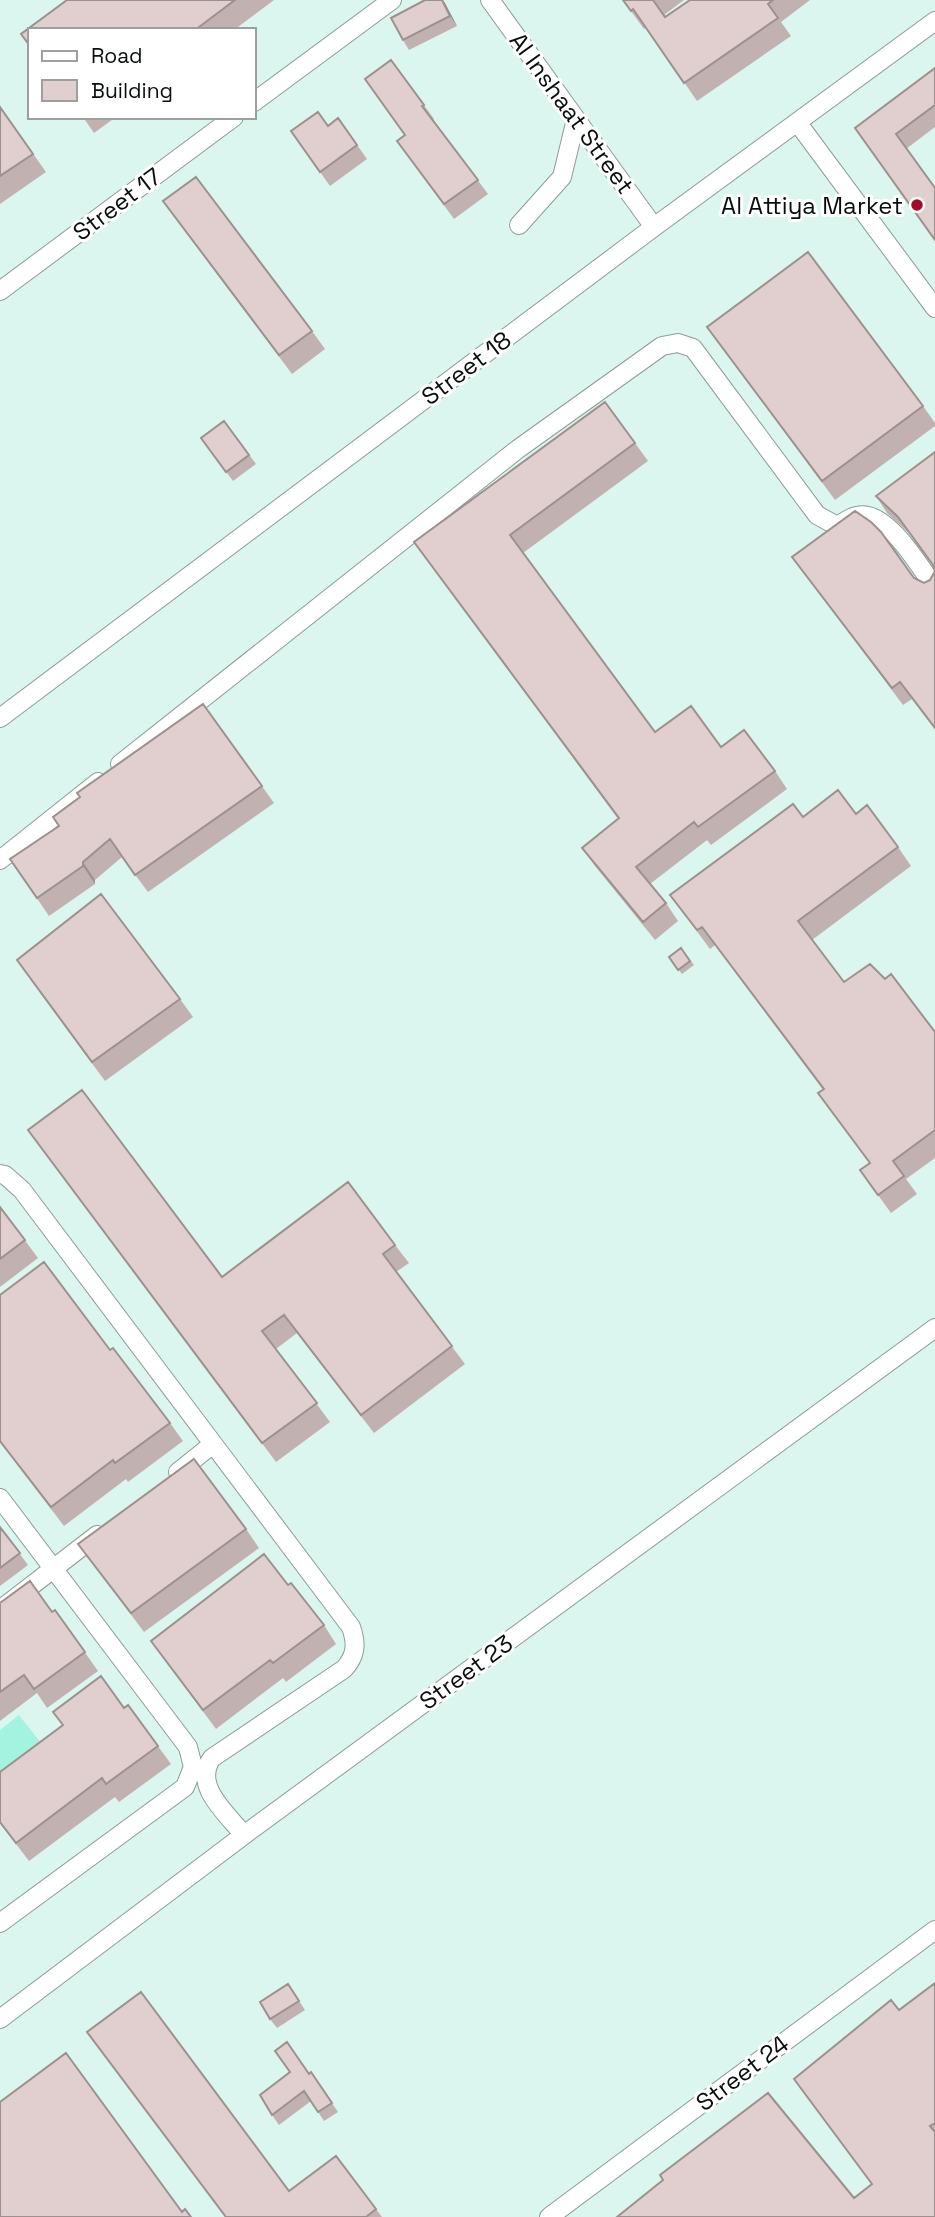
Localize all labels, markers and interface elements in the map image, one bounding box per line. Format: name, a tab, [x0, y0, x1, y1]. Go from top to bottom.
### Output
street label: Al Inshaat Street	[503, 26, 641, 200]
legend	[28, 28, 256, 119]
text: Road	[91, 42, 143, 69]
text: Building	[91, 77, 173, 104]
street label: Street 17	[67, 161, 167, 247]
place label: Al Attiya Market	[721, 190, 903, 221]
marker: Al Attiya Market	[909, 197, 925, 213]
street label: Street 18	[415, 324, 517, 412]
street label: Street 23	[413, 1628, 519, 1716]
street label: Street 24	[689, 2028, 795, 2118]

